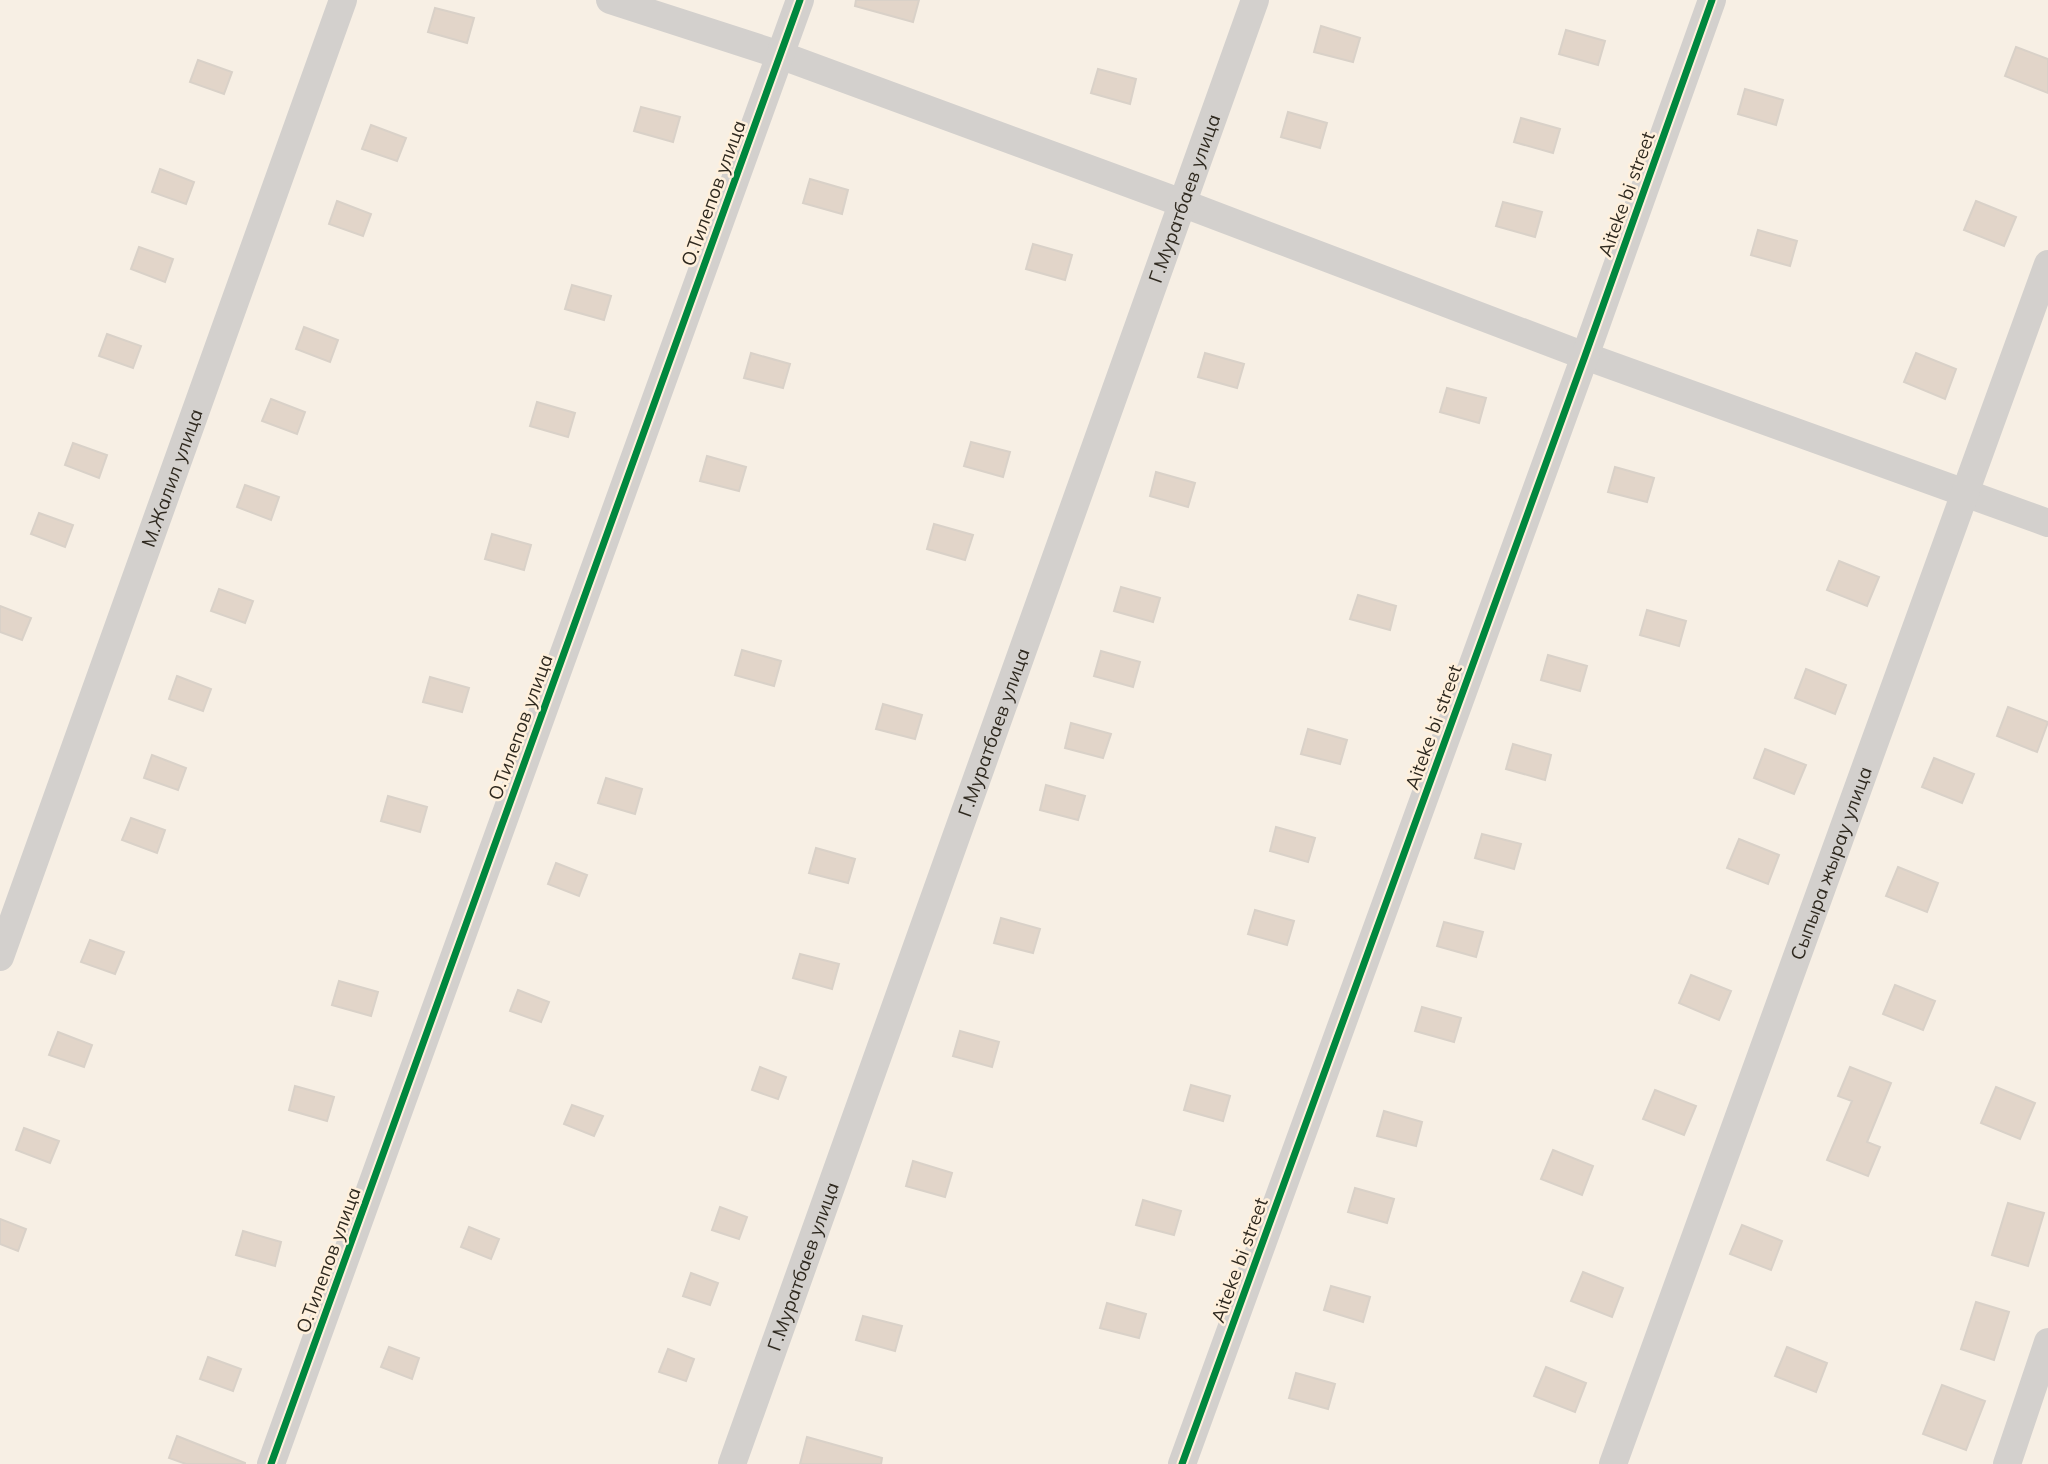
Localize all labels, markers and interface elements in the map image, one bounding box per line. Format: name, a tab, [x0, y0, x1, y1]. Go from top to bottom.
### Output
street label: Г.Муратбаев улица	[1143, 111, 1225, 286]
street label: О.Тилепов улица	[675, 117, 751, 269]
street label: Aiteke bi street	[1592, 128, 1660, 260]
street label: М.Жалил улица	[136, 405, 208, 550]
street label: Г.Муратбаев улица	[952, 645, 1035, 820]
street label: О.Тилепов улица	[482, 651, 558, 803]
street label: Aiteke bi street	[1399, 661, 1467, 793]
street label: Сыпыра жырау улица	[1785, 763, 1877, 963]
street label: Г.Муратбаев улица	[761, 1179, 844, 1354]
street label: О.Тилепов улица	[290, 1184, 366, 1336]
street label: Aiteke bi street	[1205, 1194, 1273, 1326]

